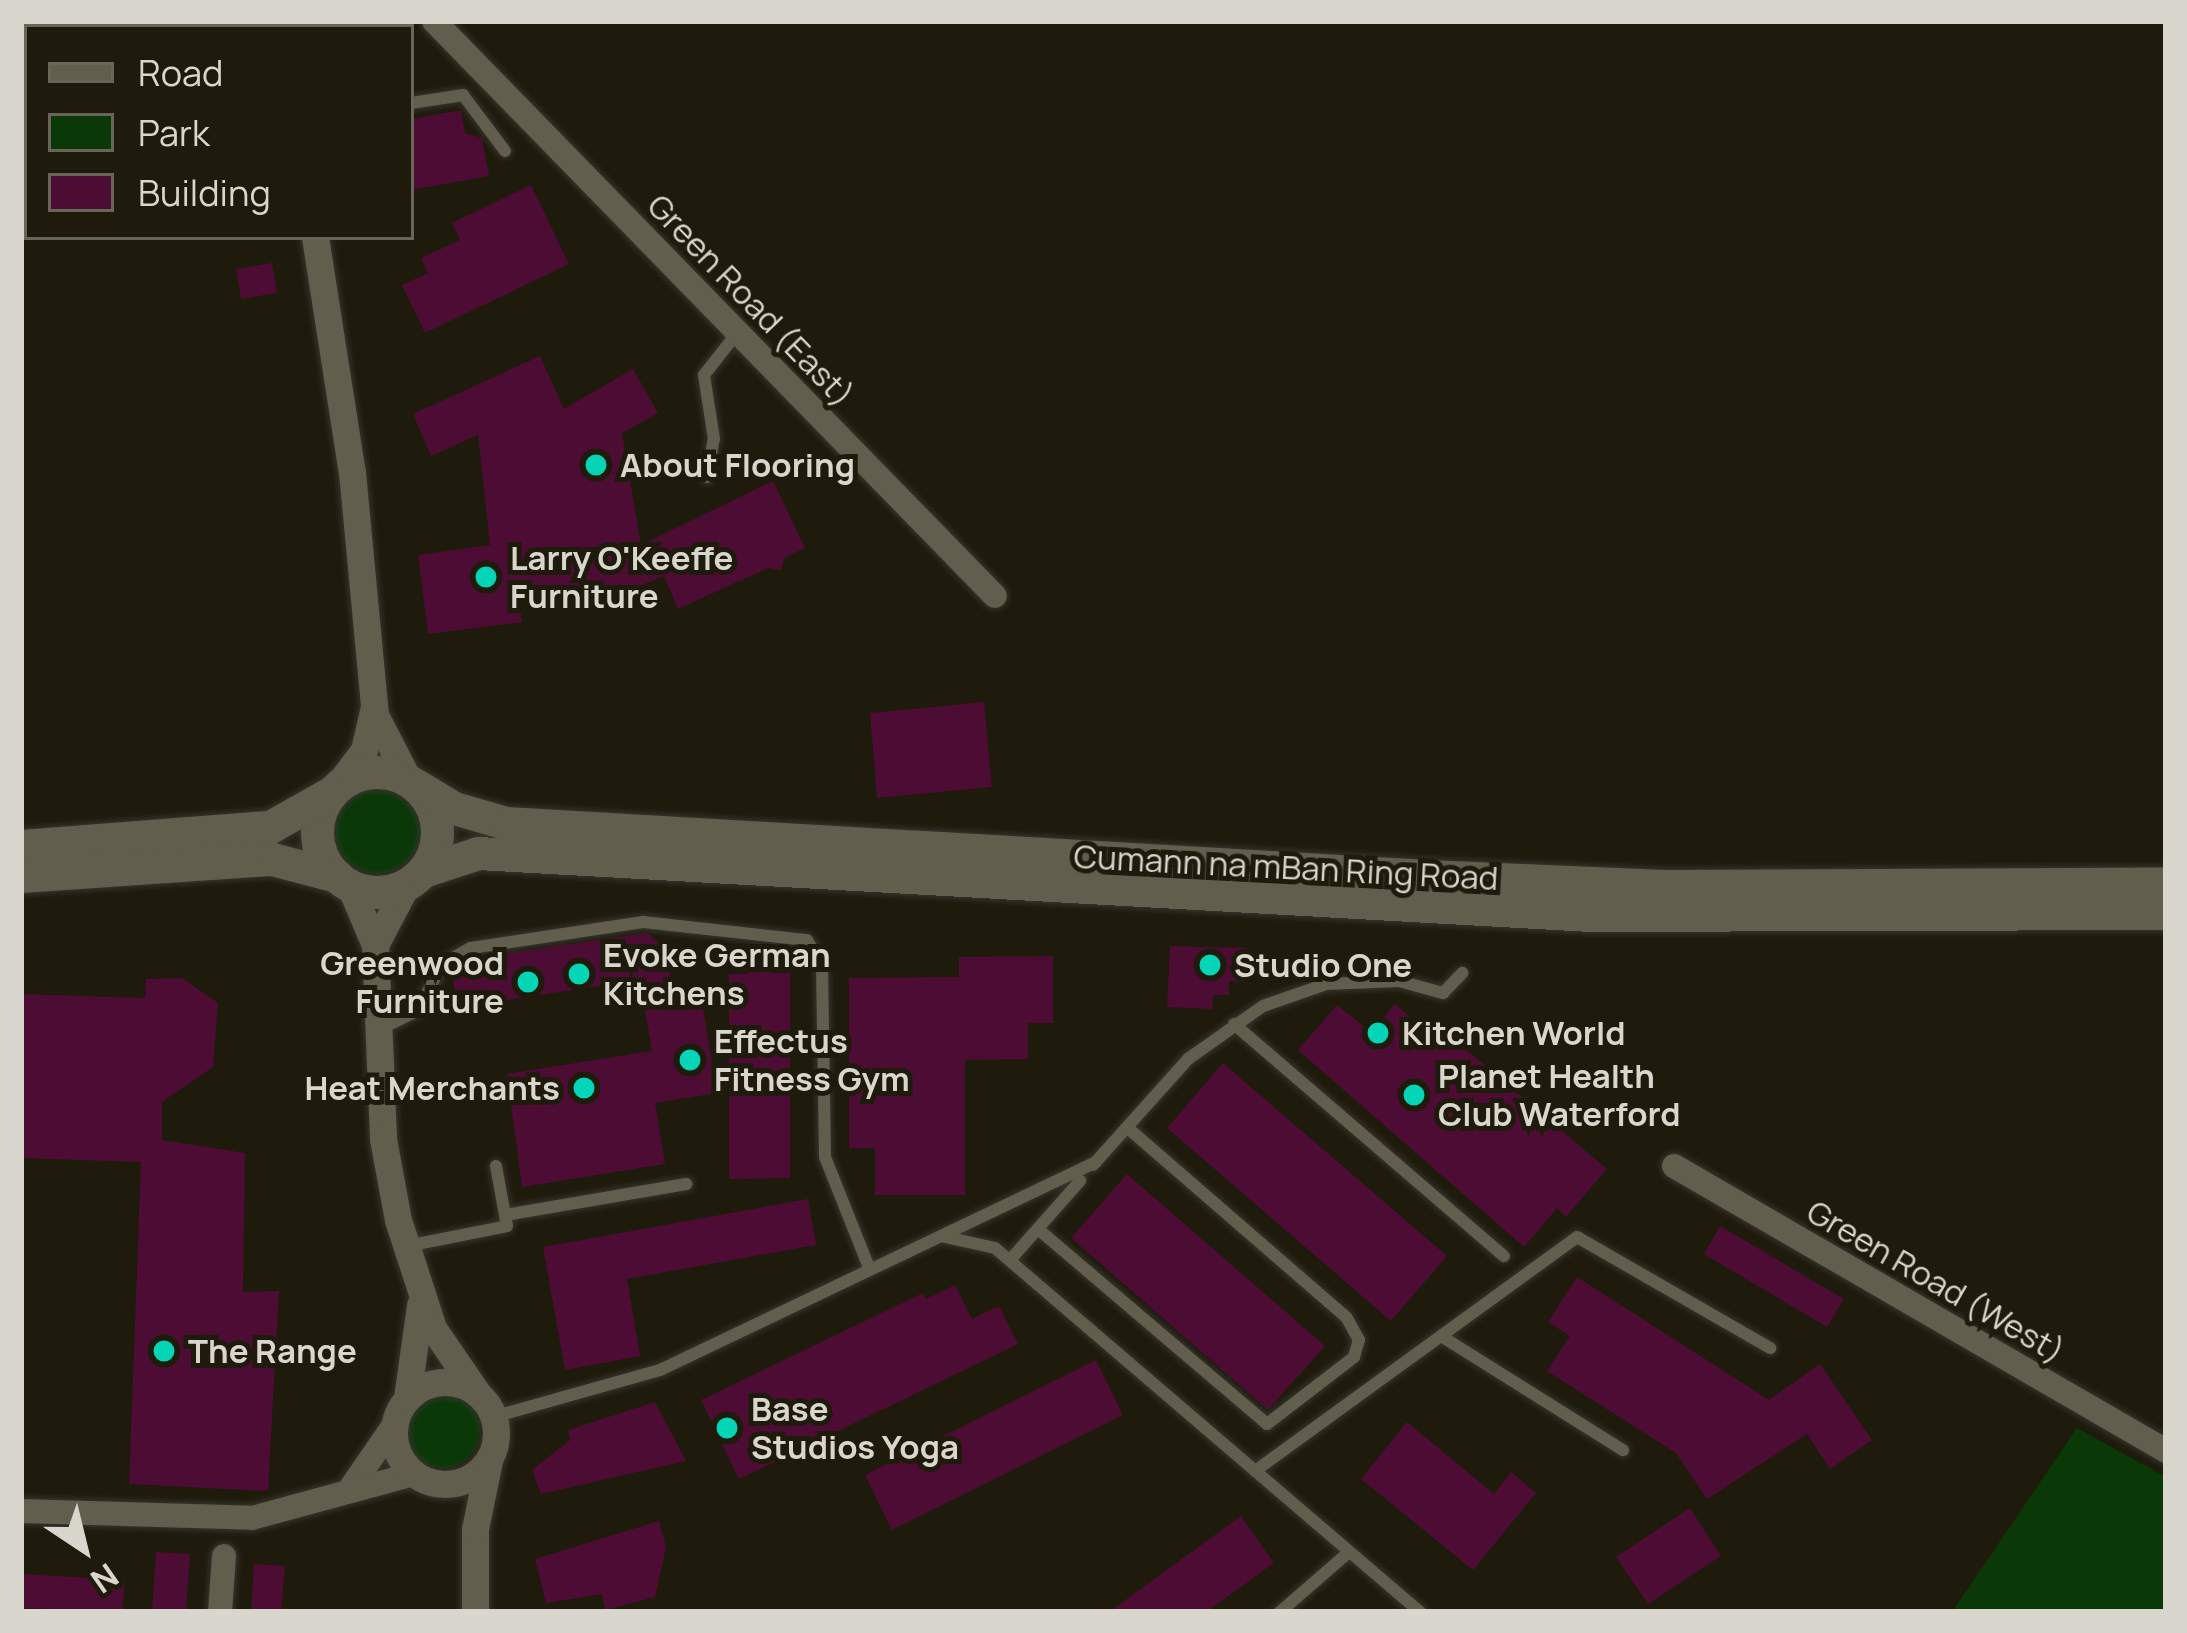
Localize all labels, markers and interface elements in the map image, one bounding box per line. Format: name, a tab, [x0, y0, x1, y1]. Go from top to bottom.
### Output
legend	[24, 24, 414, 240]
text: Road	[138, 48, 223, 97]
text: Park	[138, 108, 210, 157]
text: Building	[138, 168, 271, 217]
street label: Green Road (East)	[640, 186, 862, 414]
place label: About Flooring	[620, 445, 855, 485]
marker: About Flooring	[583, 452, 609, 478]
place label: Larry O'Keeffe Furniture	[510, 538, 733, 616]
marker: Larry O'Keeffe Furniture	[473, 564, 499, 590]
street label: Cumann na mBan Ring Road	[1073, 836, 1499, 898]
place label: Evoke German Kitchens	[603, 935, 831, 1013]
place label: Greenwood Furniture	[320, 943, 504, 1021]
place label: Studio One	[1234, 945, 1412, 985]
marker: Studio One	[1197, 952, 1223, 978]
marker: Evoke German Kitchens	[566, 961, 592, 987]
marker: Greenwood Furniture	[515, 969, 541, 995]
place label: Kitchen World	[1402, 1013, 1626, 1053]
marker: Kitchen World	[1365, 1020, 1391, 1046]
place label: Effectus Fitness Gym	[714, 1021, 910, 1099]
marker: Effectus Fitness Gym	[677, 1047, 703, 1073]
place label: Planet Health Club Waterford	[1438, 1056, 1681, 1134]
place label: Heat Merchants	[304, 1068, 560, 1108]
marker: Heat Merchants	[571, 1075, 597, 1101]
marker: Planet Health Club Waterford	[1401, 1082, 1427, 1108]
street label: Green Road (West)	[1800, 1191, 2072, 1371]
place label: The Range	[188, 1331, 357, 1371]
marker: The Range	[151, 1338, 177, 1364]
place label: Base Studios Yoga	[751, 1389, 959, 1467]
marker: Base Studios Yoga	[714, 1415, 740, 1441]
north arrow	[24, 1489, 144, 1609]
text: N	[82, 1554, 128, 1604]

